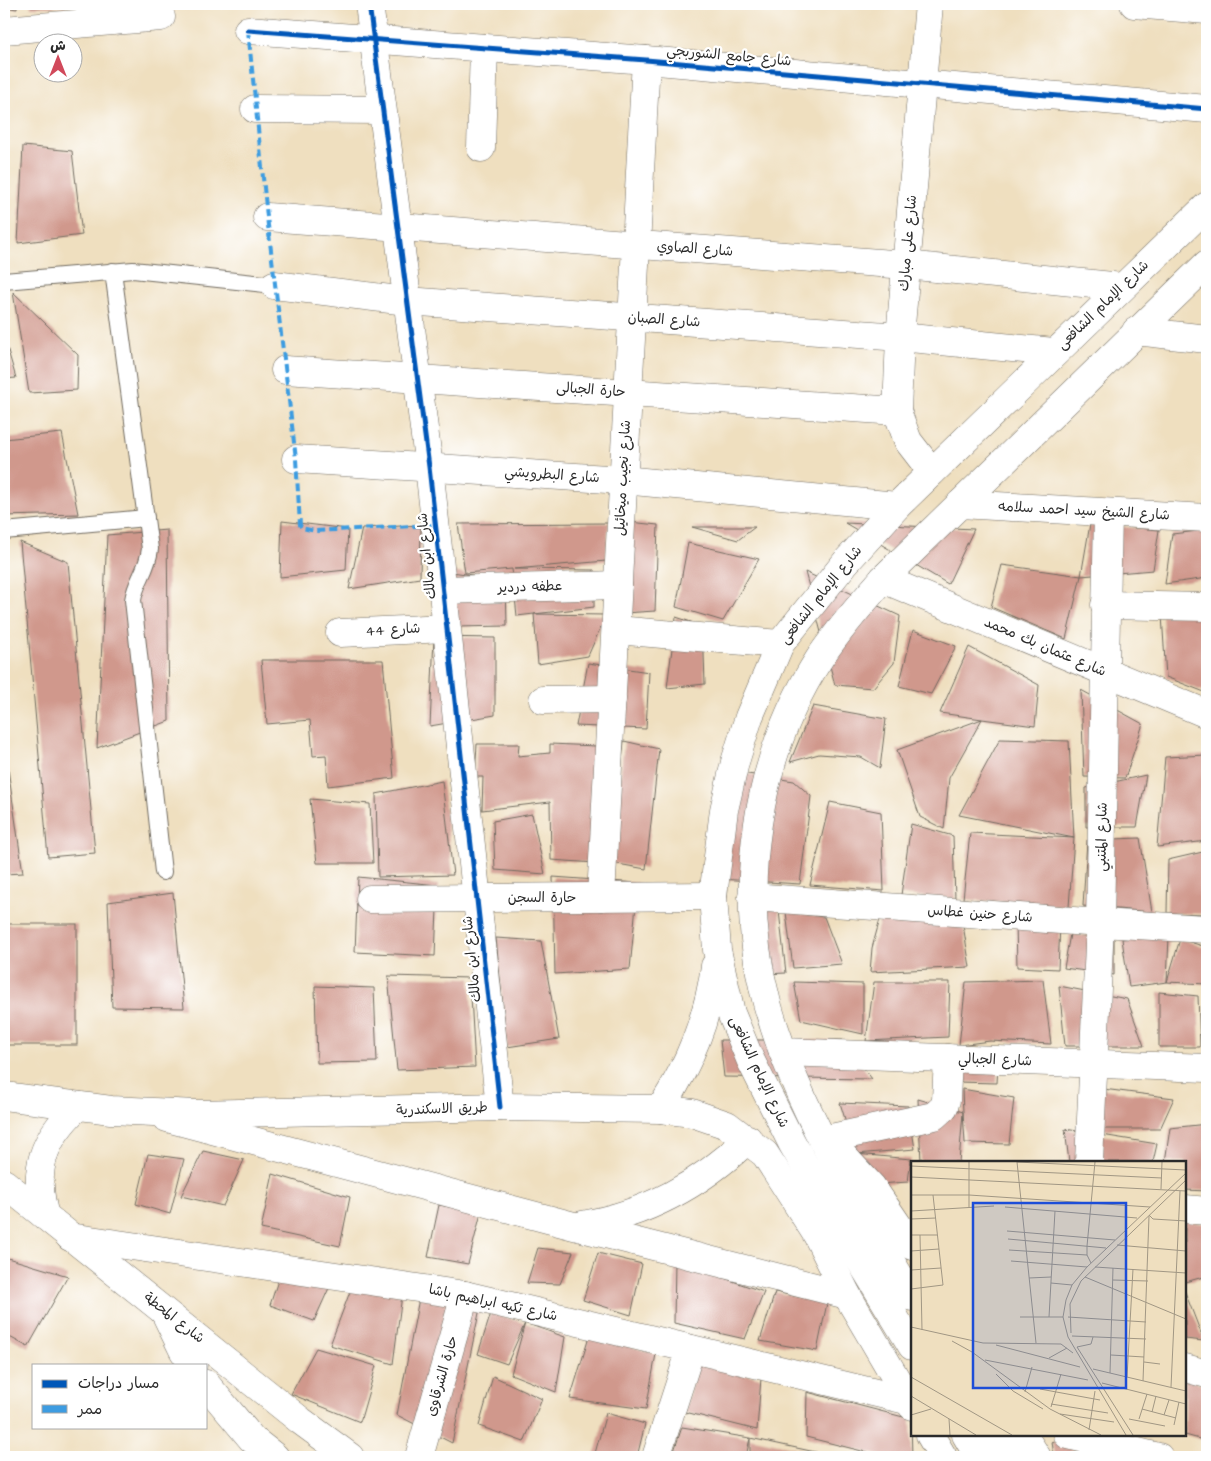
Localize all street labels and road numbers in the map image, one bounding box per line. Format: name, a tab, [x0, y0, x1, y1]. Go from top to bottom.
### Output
street label: شارع جامع الشوربجي	[665, 41, 792, 73]
street label: شارع على مبارك	[894, 194, 922, 292]
street label: شارع الصاوي	[656, 236, 734, 262]
street label: شارع الإمام الشافعى	[1052, 256, 1154, 354]
street label: شارع الصبان	[627, 307, 701, 333]
street label: حارة الجبالى	[556, 378, 626, 402]
street label: شارع نجيب ميخائيل	[610, 420, 636, 536]
street label: شارع البطرويشي	[504, 462, 600, 490]
street label: شارع الشيخ سيد احمد سلامه	[998, 497, 1170, 525]
street label: شارع ابن مالك	[413, 512, 441, 600]
street label: شارع الإمام الشافعى	[775, 542, 867, 648]
street label: عطفه دردير	[497, 576, 562, 598]
street label: شارع عثمان بك محمد	[981, 612, 1109, 682]
street label: شارع 44	[365, 619, 421, 641]
street label: شارع المتنبي	[1091, 802, 1115, 872]
street label: حارة السجن	[508, 888, 576, 908]
street label: شارع حنين غطاس	[927, 900, 1033, 928]
street label: شارع ابن مالك	[458, 915, 486, 1003]
street label: شارع الإمام الشافعى	[724, 1013, 794, 1131]
street label: شارع الجبالي	[958, 1049, 1032, 1073]
street label: طريق الاسكندرية	[396, 1097, 488, 1121]
street label: شارع تكيه ابراهيم باشا	[427, 1280, 559, 1326]
street label: شارع المحطة	[139, 1288, 209, 1348]
street label: حارة الشرقاوى	[421, 1333, 463, 1419]

